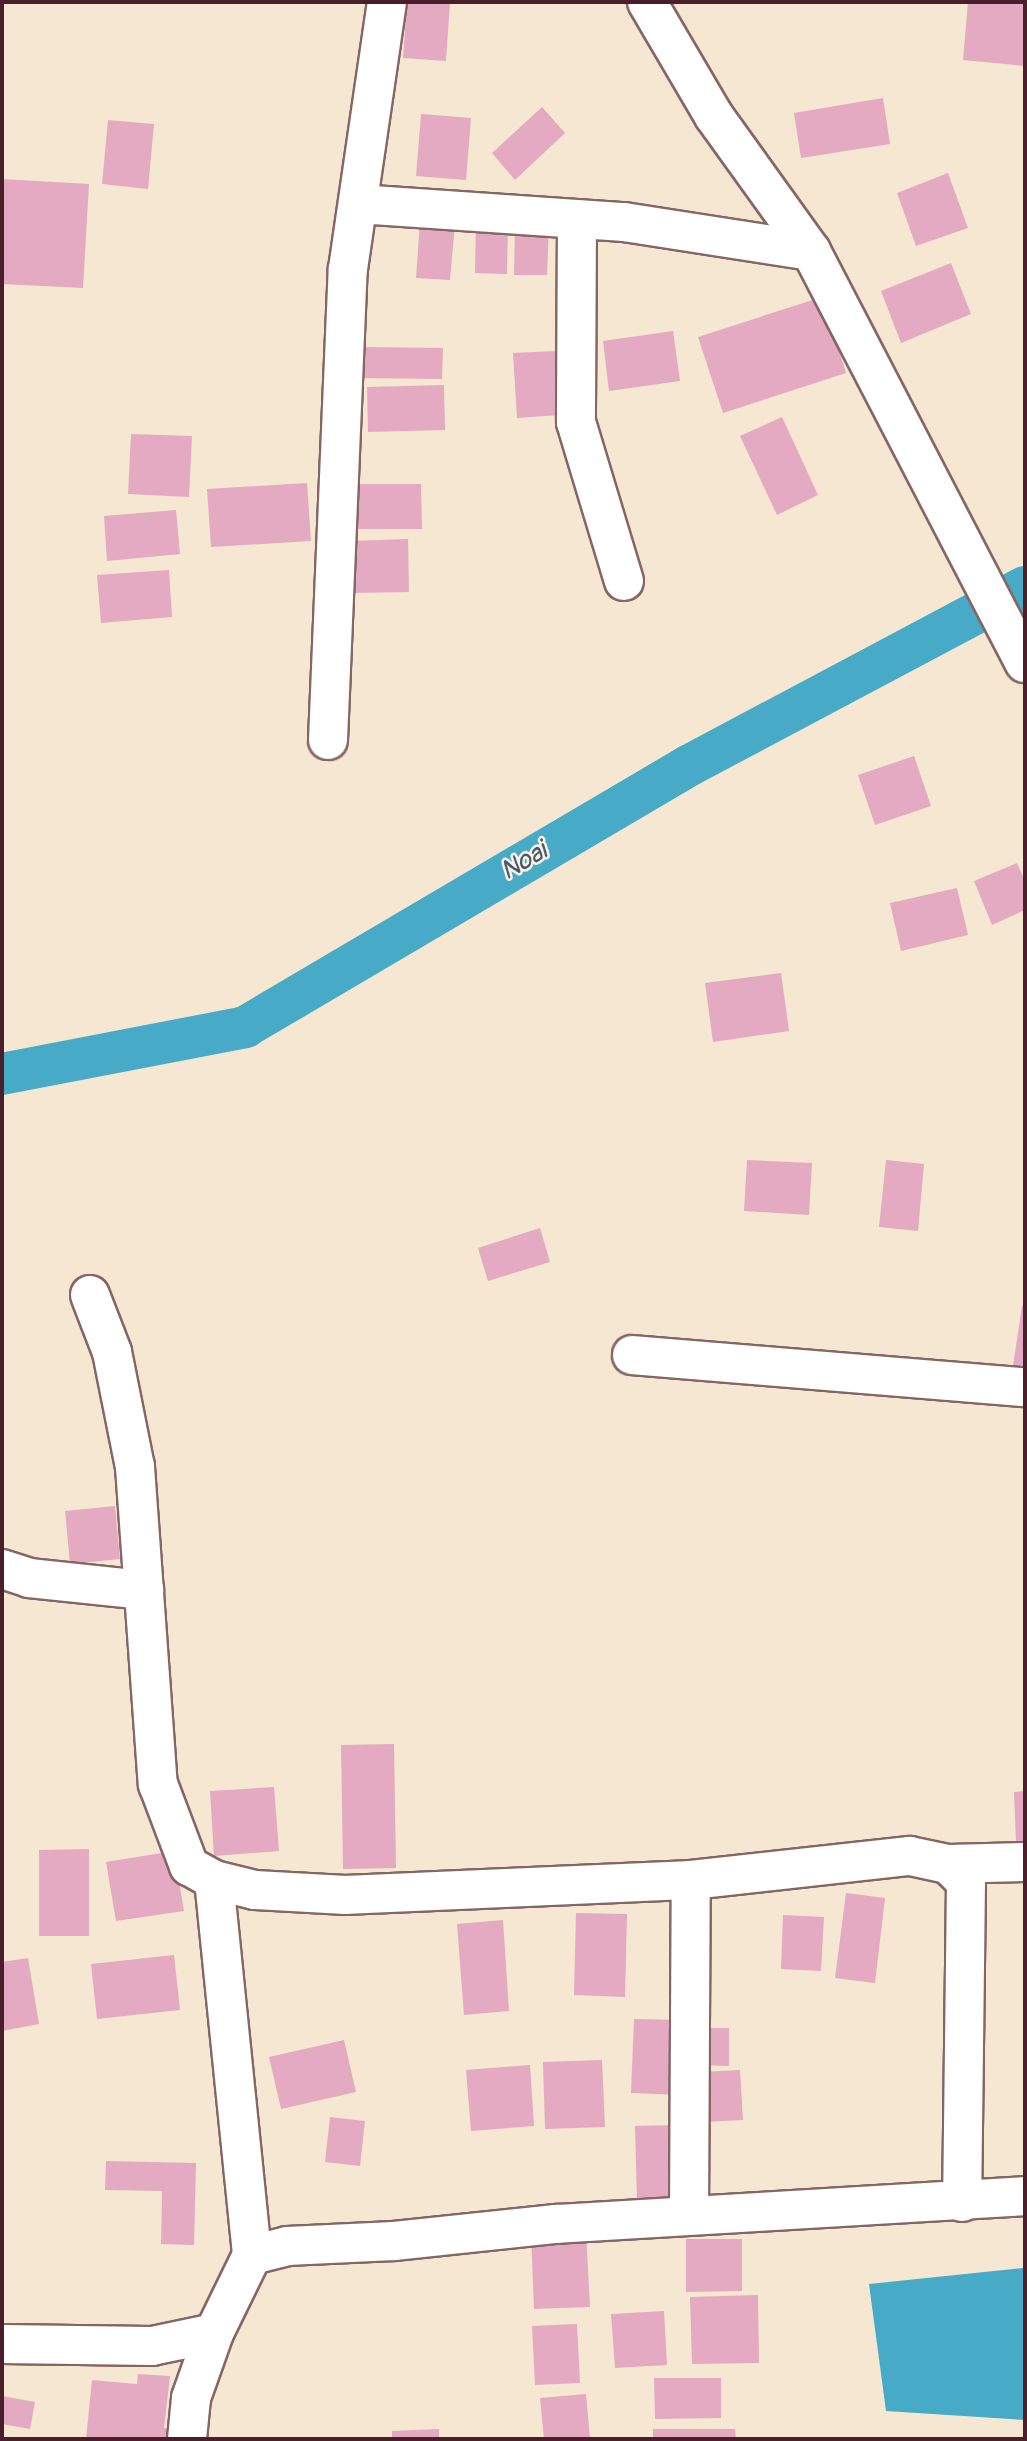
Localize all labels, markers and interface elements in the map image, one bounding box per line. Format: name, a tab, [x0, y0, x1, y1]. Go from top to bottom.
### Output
water label: Noai	[495, 836, 553, 888]

